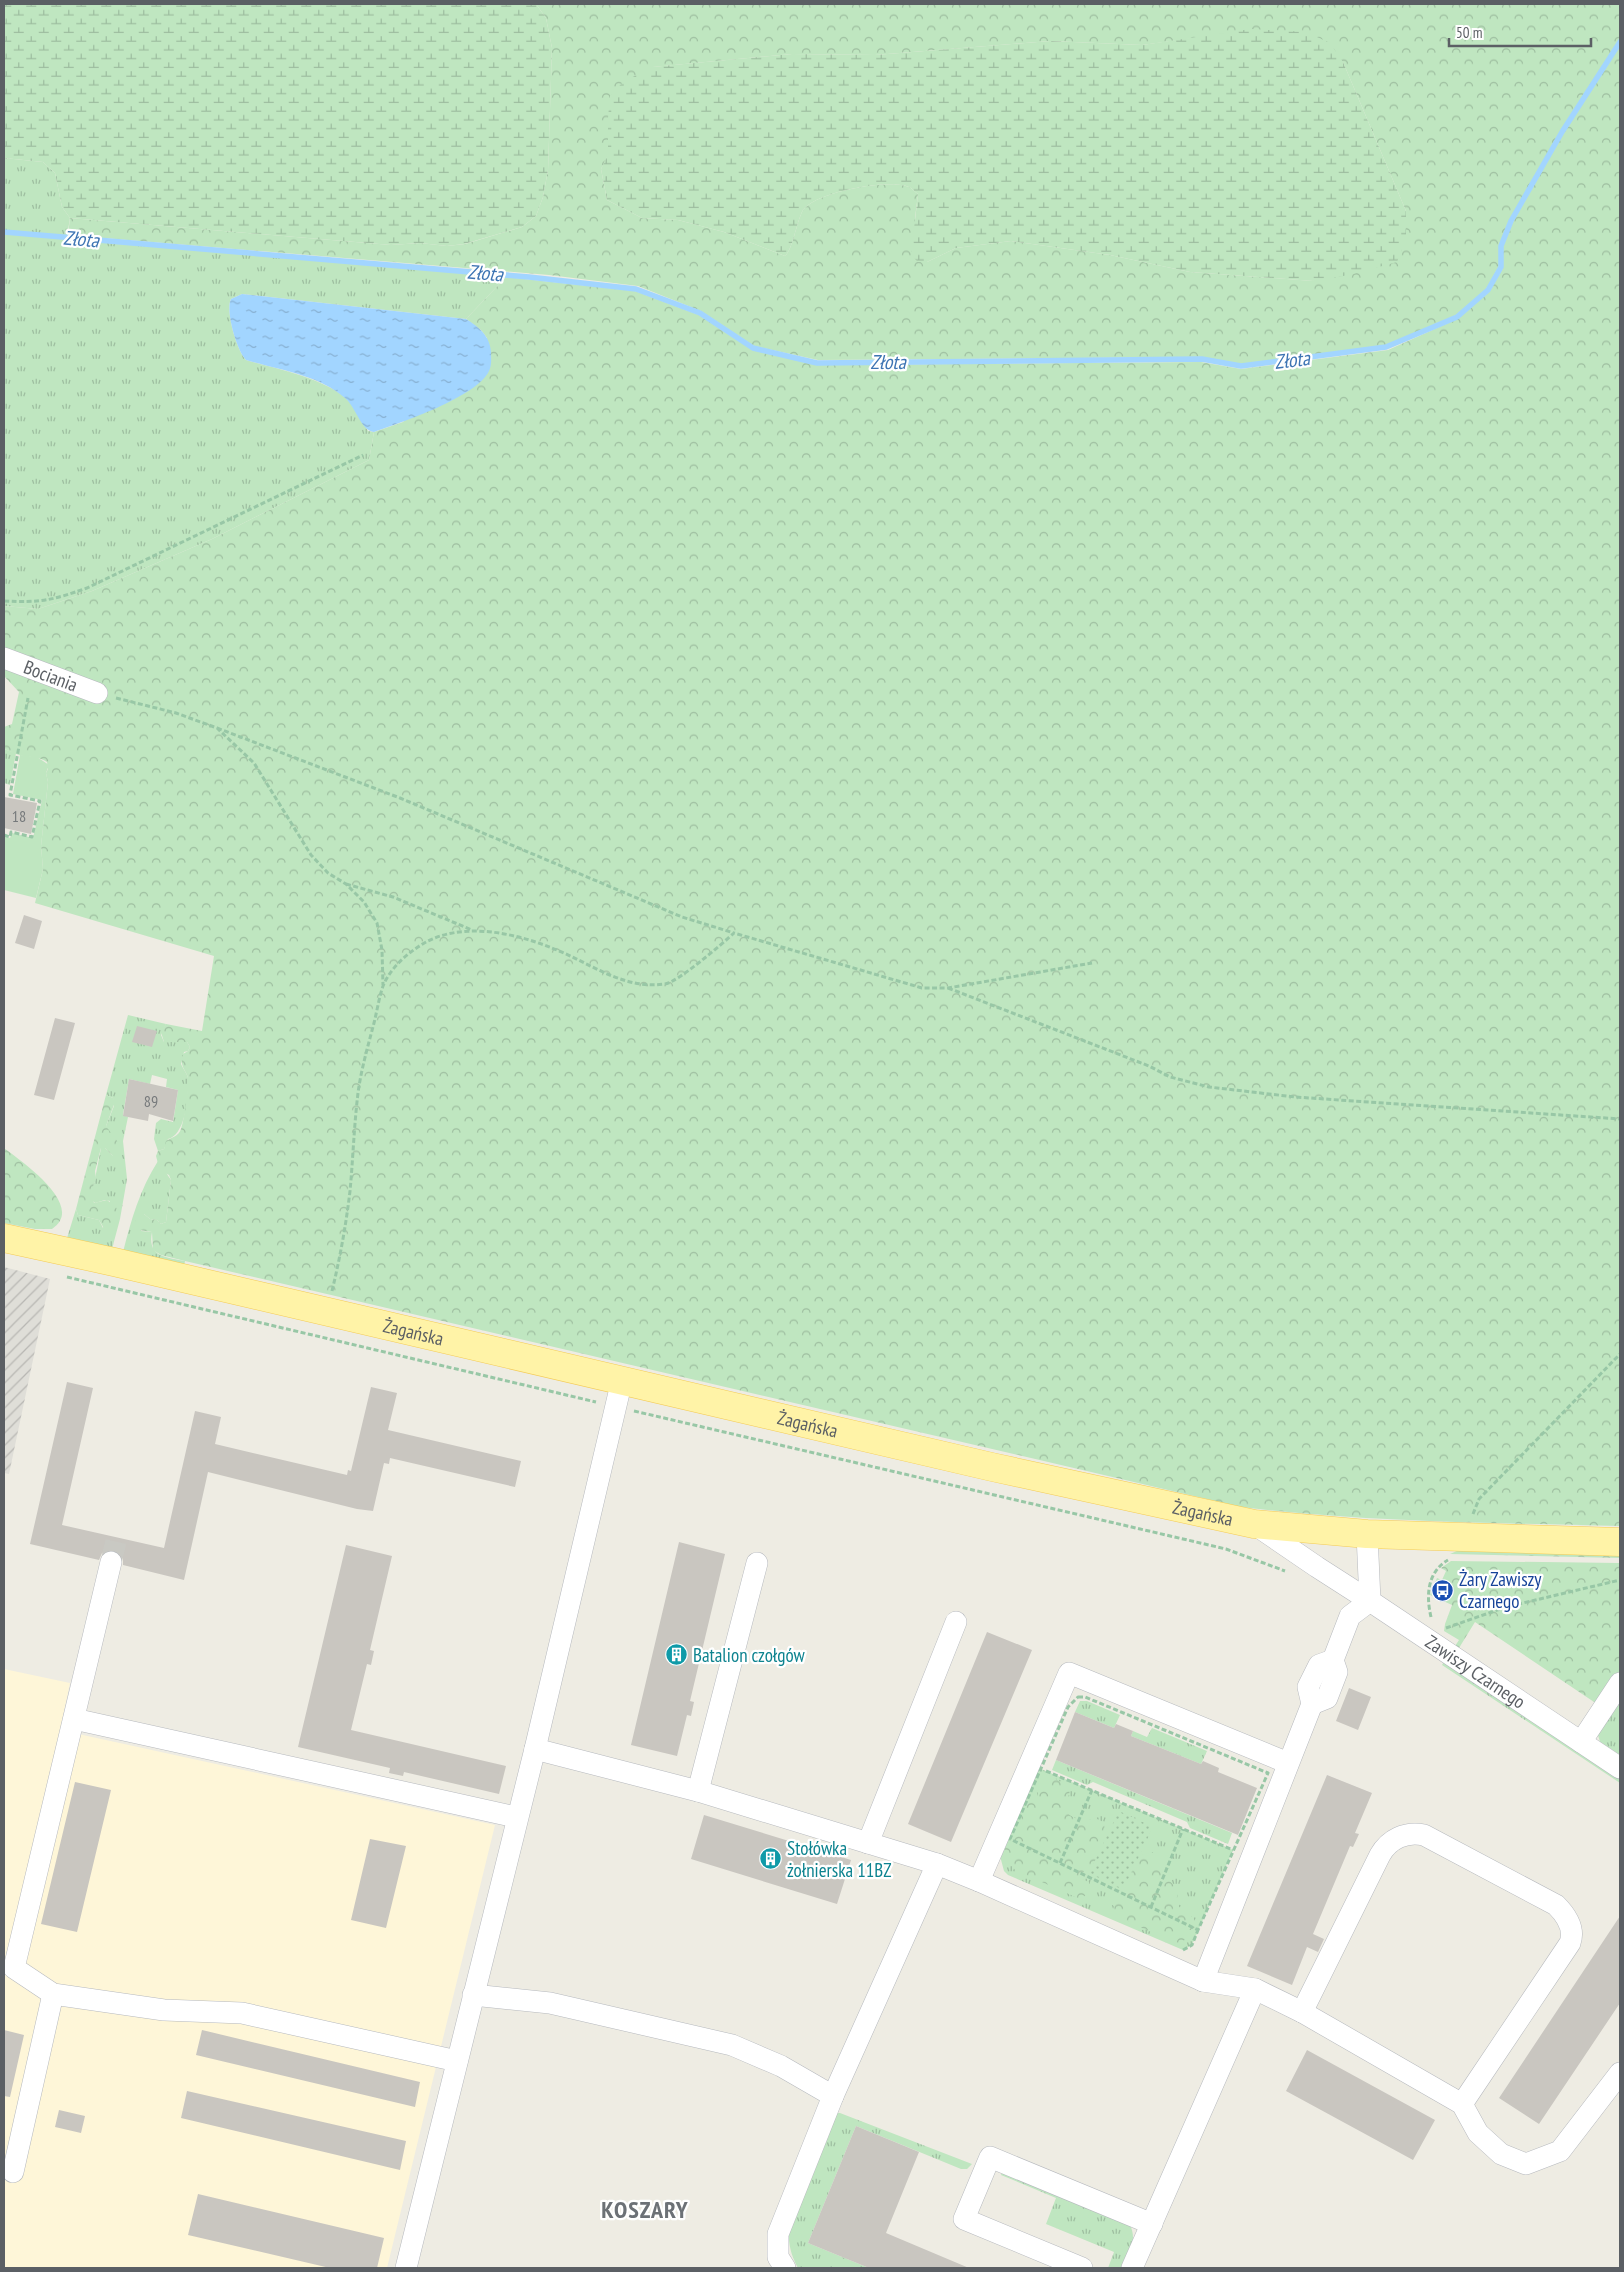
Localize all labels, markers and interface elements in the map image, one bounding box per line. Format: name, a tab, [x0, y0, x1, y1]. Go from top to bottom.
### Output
scale bar	[1449, 15, 1592, 47]
text: 50 m	[1456, 23, 1482, 42]
water label: Złota	[62, 224, 101, 254]
water label: Złota	[466, 258, 505, 288]
water label: Złota	[1273, 345, 1312, 375]
water label: Złota	[870, 349, 907, 375]
street label: Bociania	[20, 655, 81, 697]
house number: 18	[12, 806, 26, 826]
house number: 89	[144, 1091, 158, 1111]
street label: Żagańska	[381, 1313, 446, 1351]
street label: Żagańska	[775, 1405, 840, 1443]
street label: Żagańska	[1170, 1495, 1235, 1531]
place label: Żary Zawiszy Czarnego	[1459, 1567, 1542, 1613]
bus stop icon: Żary Zawiszy Czarnego	[1431, 1578, 1455, 1602]
street label: Zawiszy Czarnego	[1421, 1629, 1530, 1714]
building icon: Batalion czołgów	[665, 1643, 689, 1667]
place label: Batalion czołgów	[693, 1643, 806, 1667]
place label: Stołówka żołnierska 11BZ	[787, 1836, 892, 1882]
building icon: Stołówka żołnierska 11BZ	[759, 1847, 783, 1871]
district label: KOSZARY	[601, 2194, 689, 2225]

